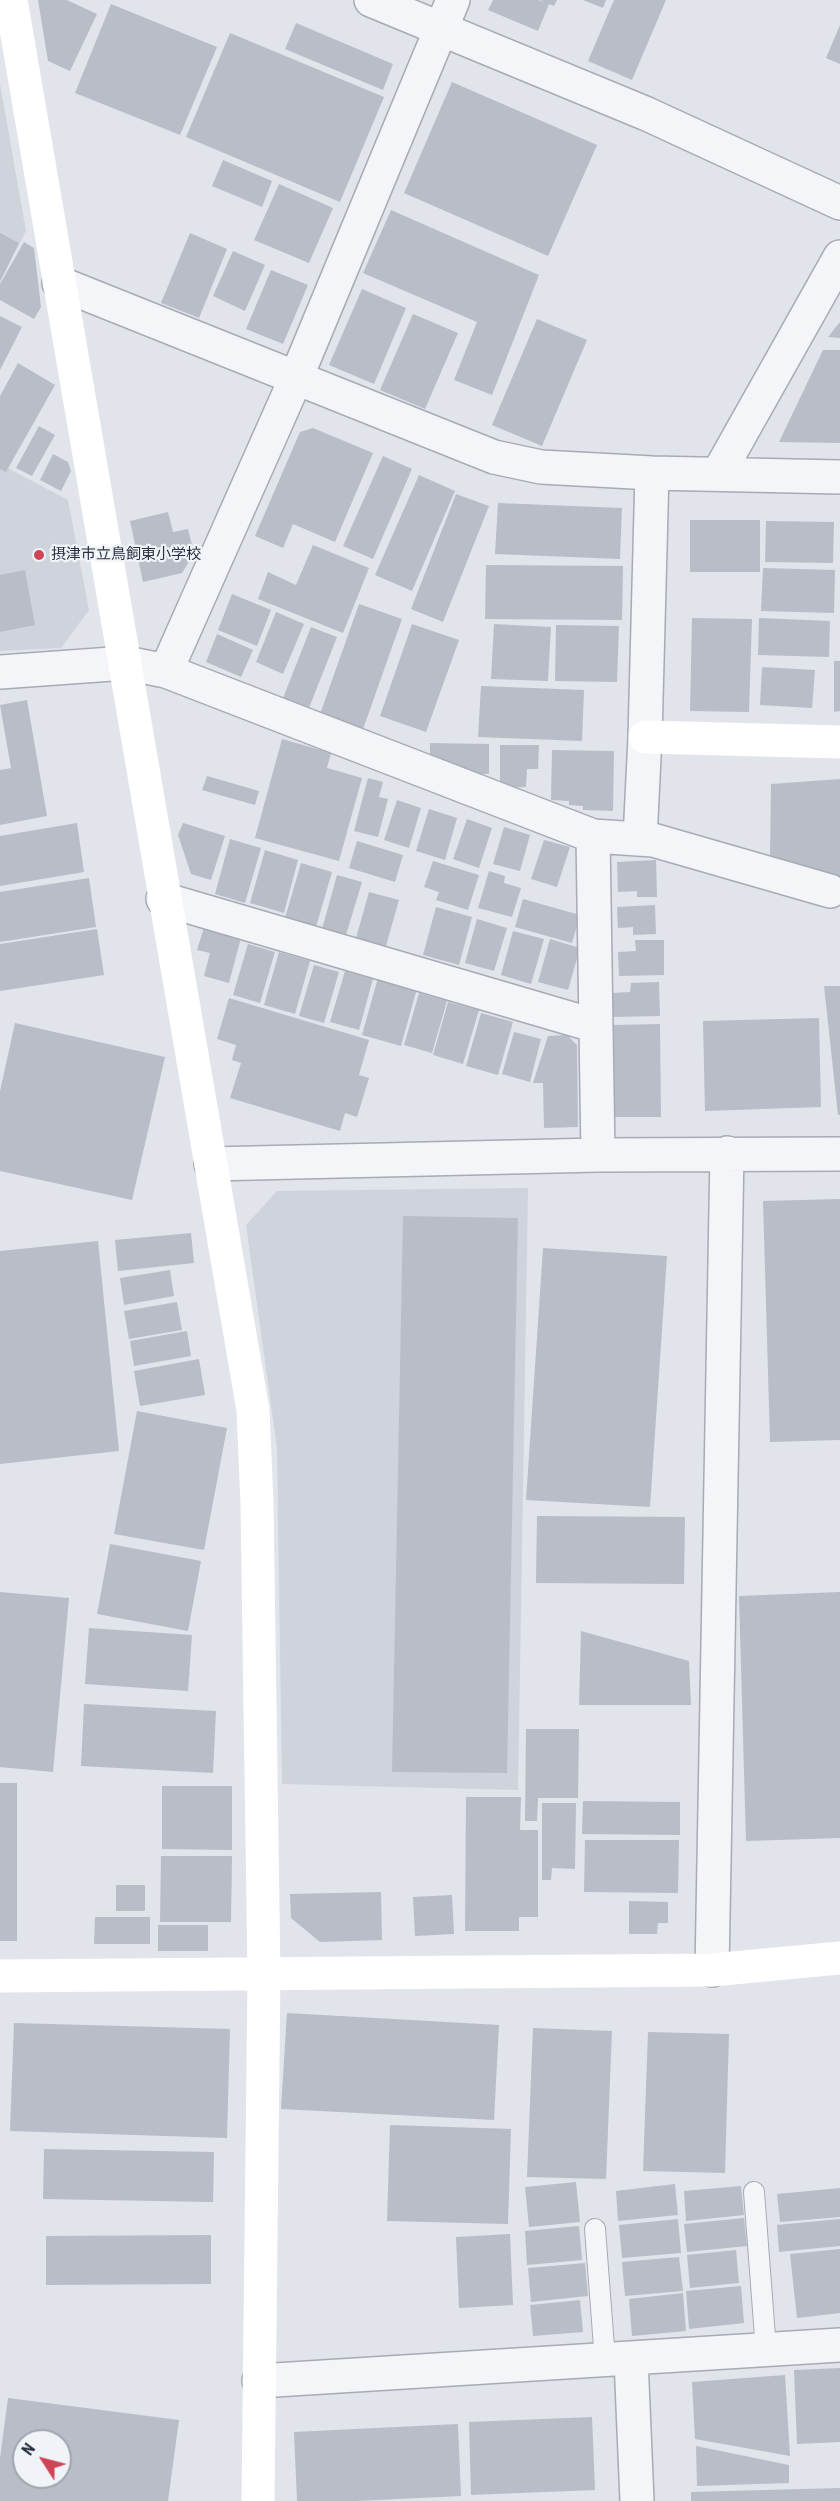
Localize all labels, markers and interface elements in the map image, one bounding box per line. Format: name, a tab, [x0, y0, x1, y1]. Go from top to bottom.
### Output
place label: 摂津市立鳥飼東小学校	[51, 546, 201, 564]
marker: 摂津市立鳥飼東小学校	[32, 548, 46, 562]
north arrow	[12, 2429, 72, 2489]
text: N	[18, 2440, 39, 2459]

